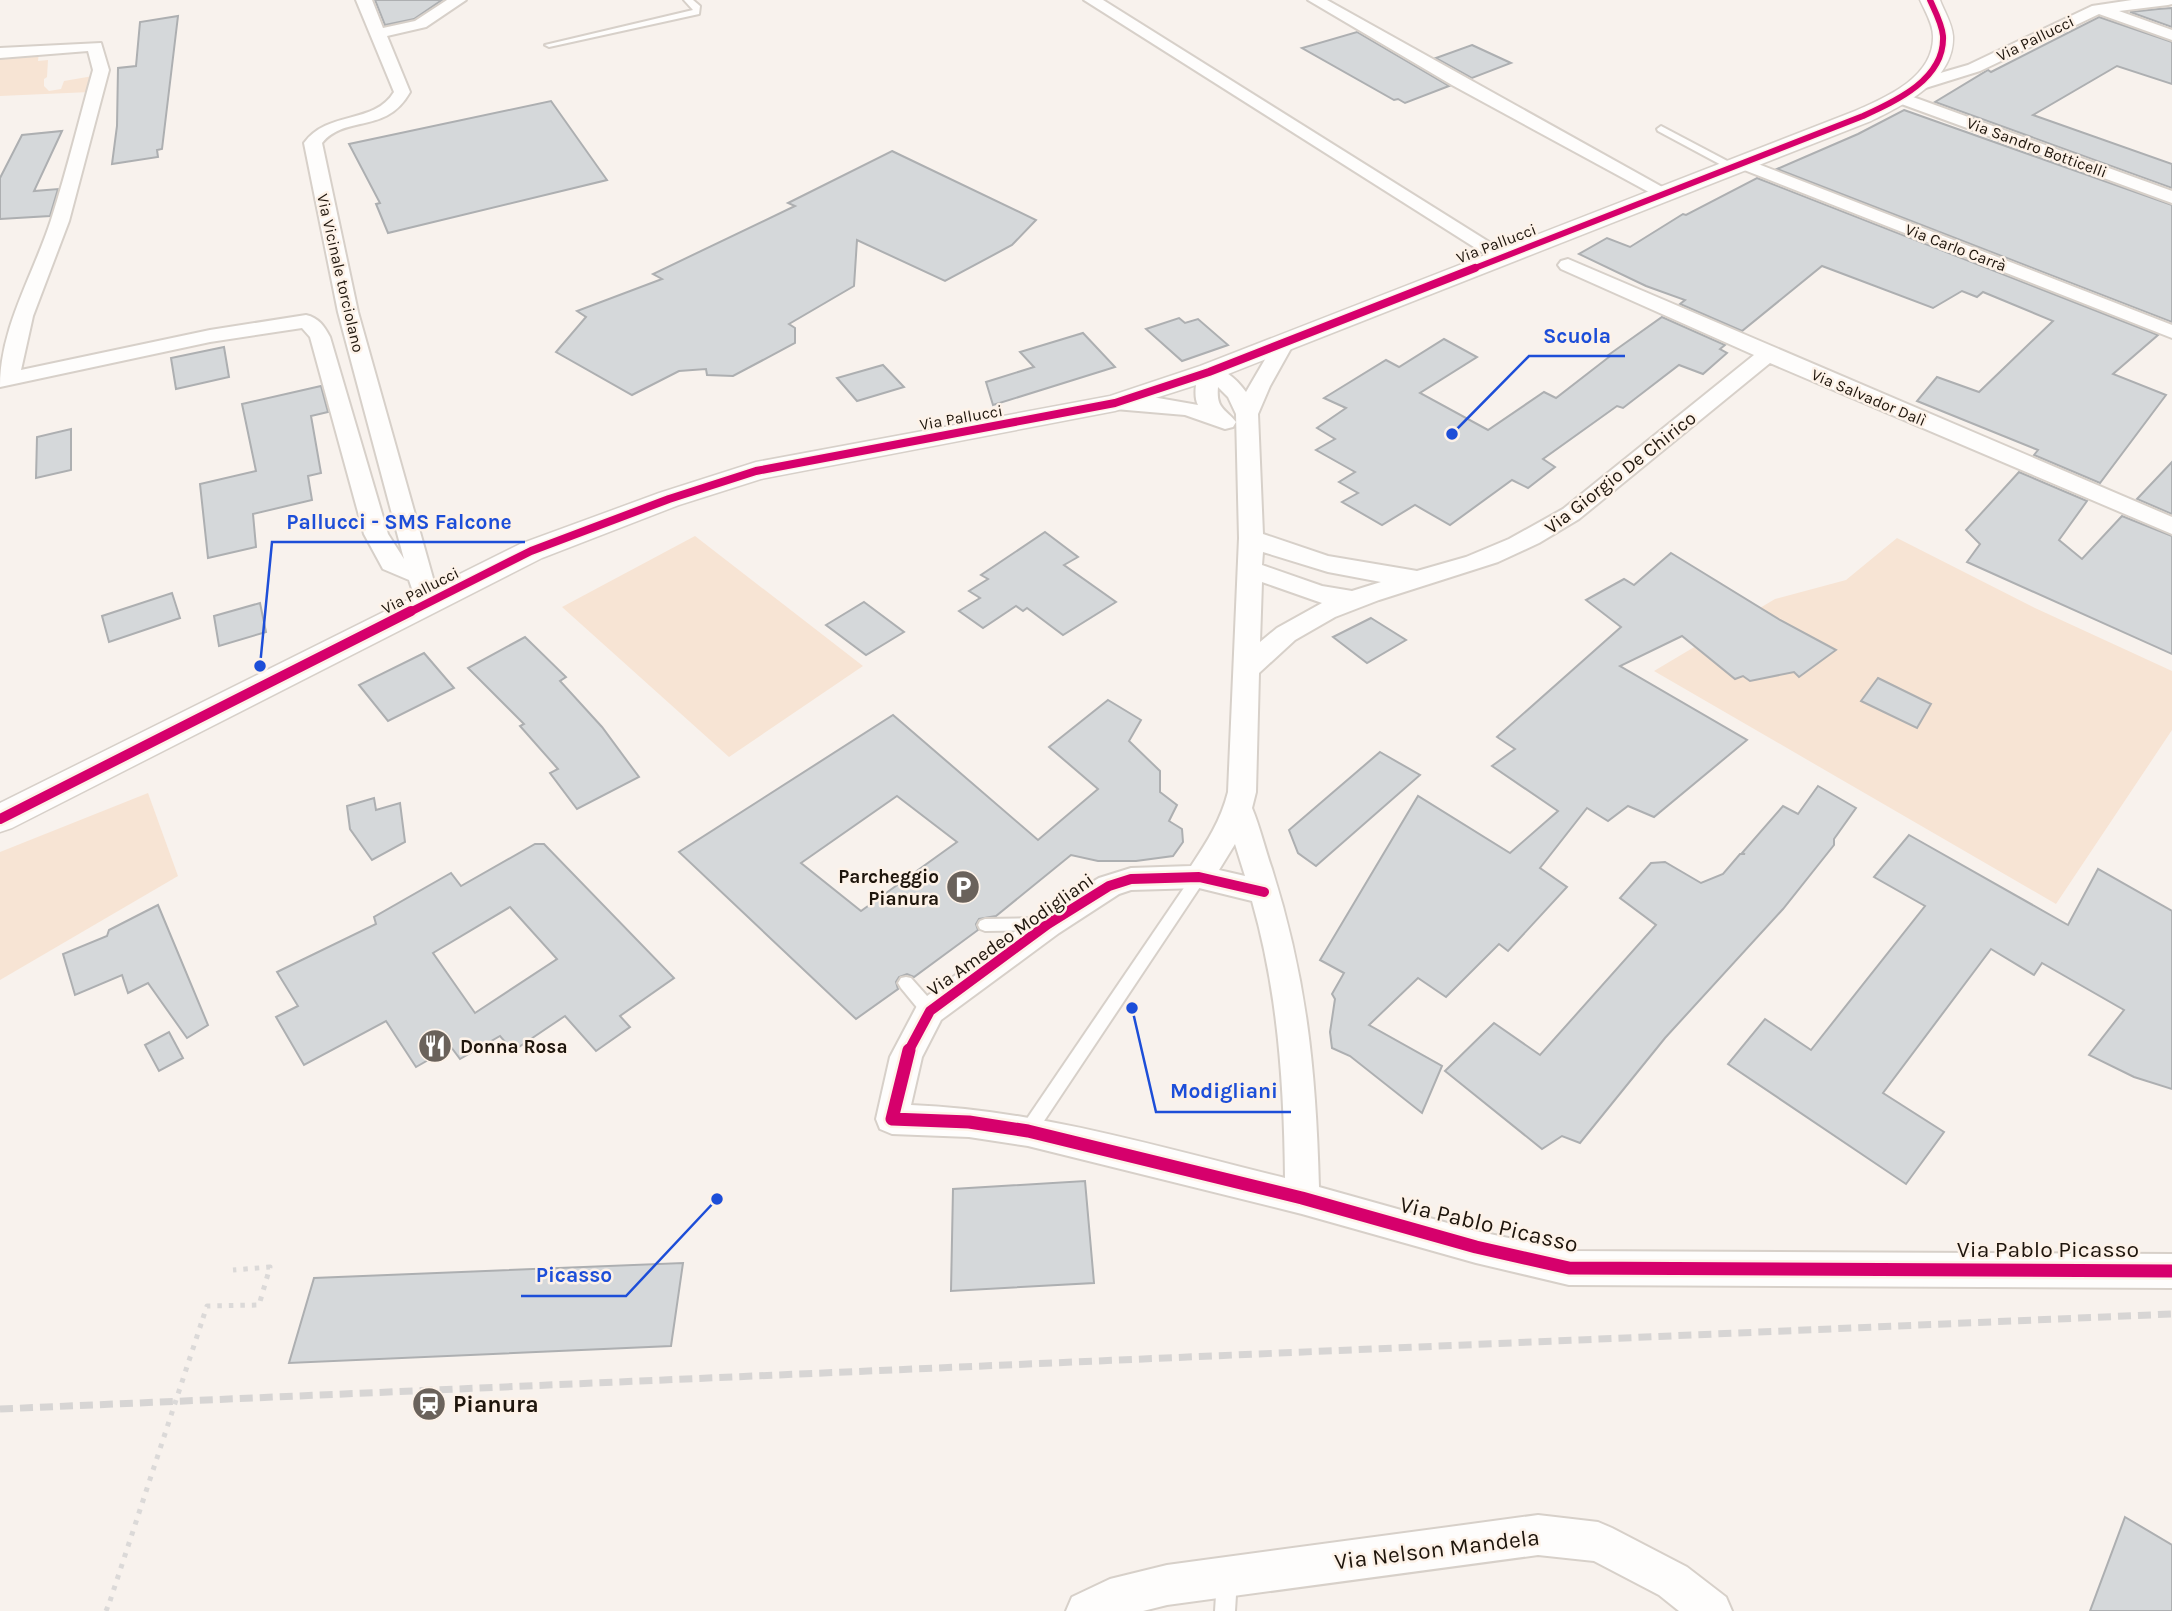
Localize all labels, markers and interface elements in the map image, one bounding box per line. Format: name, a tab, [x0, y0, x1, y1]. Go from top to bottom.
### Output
street label: Via Pallucci	[1993, 12, 2077, 65]
street label: Via Sandro Botticelli	[1964, 113, 2110, 182]
street label: Via Vicinale torciolano	[313, 192, 368, 354]
street label: Via Carlo Carrà	[1903, 219, 2009, 275]
street label: Via Pallucci	[1454, 220, 1539, 267]
callout: Scuola	[1529, 314, 1625, 356]
text: Scuola	[1543, 324, 1611, 348]
street label: Via Salvador Dalì	[1809, 365, 1929, 430]
street label: Via Pallucci	[918, 401, 1004, 434]
street label: Via Giorgio De Chirico	[1541, 407, 1701, 539]
callout: Pallucci - SMS Falcone	[272, 500, 525, 542]
text: Pallucci - SMS Falcone	[286, 510, 512, 534]
street label: Via Pallucci	[379, 563, 462, 618]
place label: Parcheggio Pianura	[838, 866, 939, 910]
parking icon: Parcheggio Pianura	[944, 868, 982, 906]
street label: Via Amedeo Modigliani	[923, 869, 1098, 1001]
restaurant icon: Donna Rosa	[416, 1027, 454, 1065]
place label: Donna Rosa	[460, 1036, 568, 1058]
callout: Modigliani	[1156, 1070, 1291, 1112]
text: Modigliani	[1170, 1079, 1278, 1103]
street label: Via Pablo Picasso	[1397, 1191, 1581, 1258]
street label: Via Pablo Picasso	[1957, 1236, 2139, 1263]
callout: Picasso	[521, 1254, 626, 1296]
text: Picasso	[536, 1263, 612, 1287]
station icon: Pianura	[410, 1385, 448, 1423]
place label: Pianura	[453, 1391, 539, 1418]
street label: Via Nelson Mandela	[1333, 1524, 1541, 1575]

